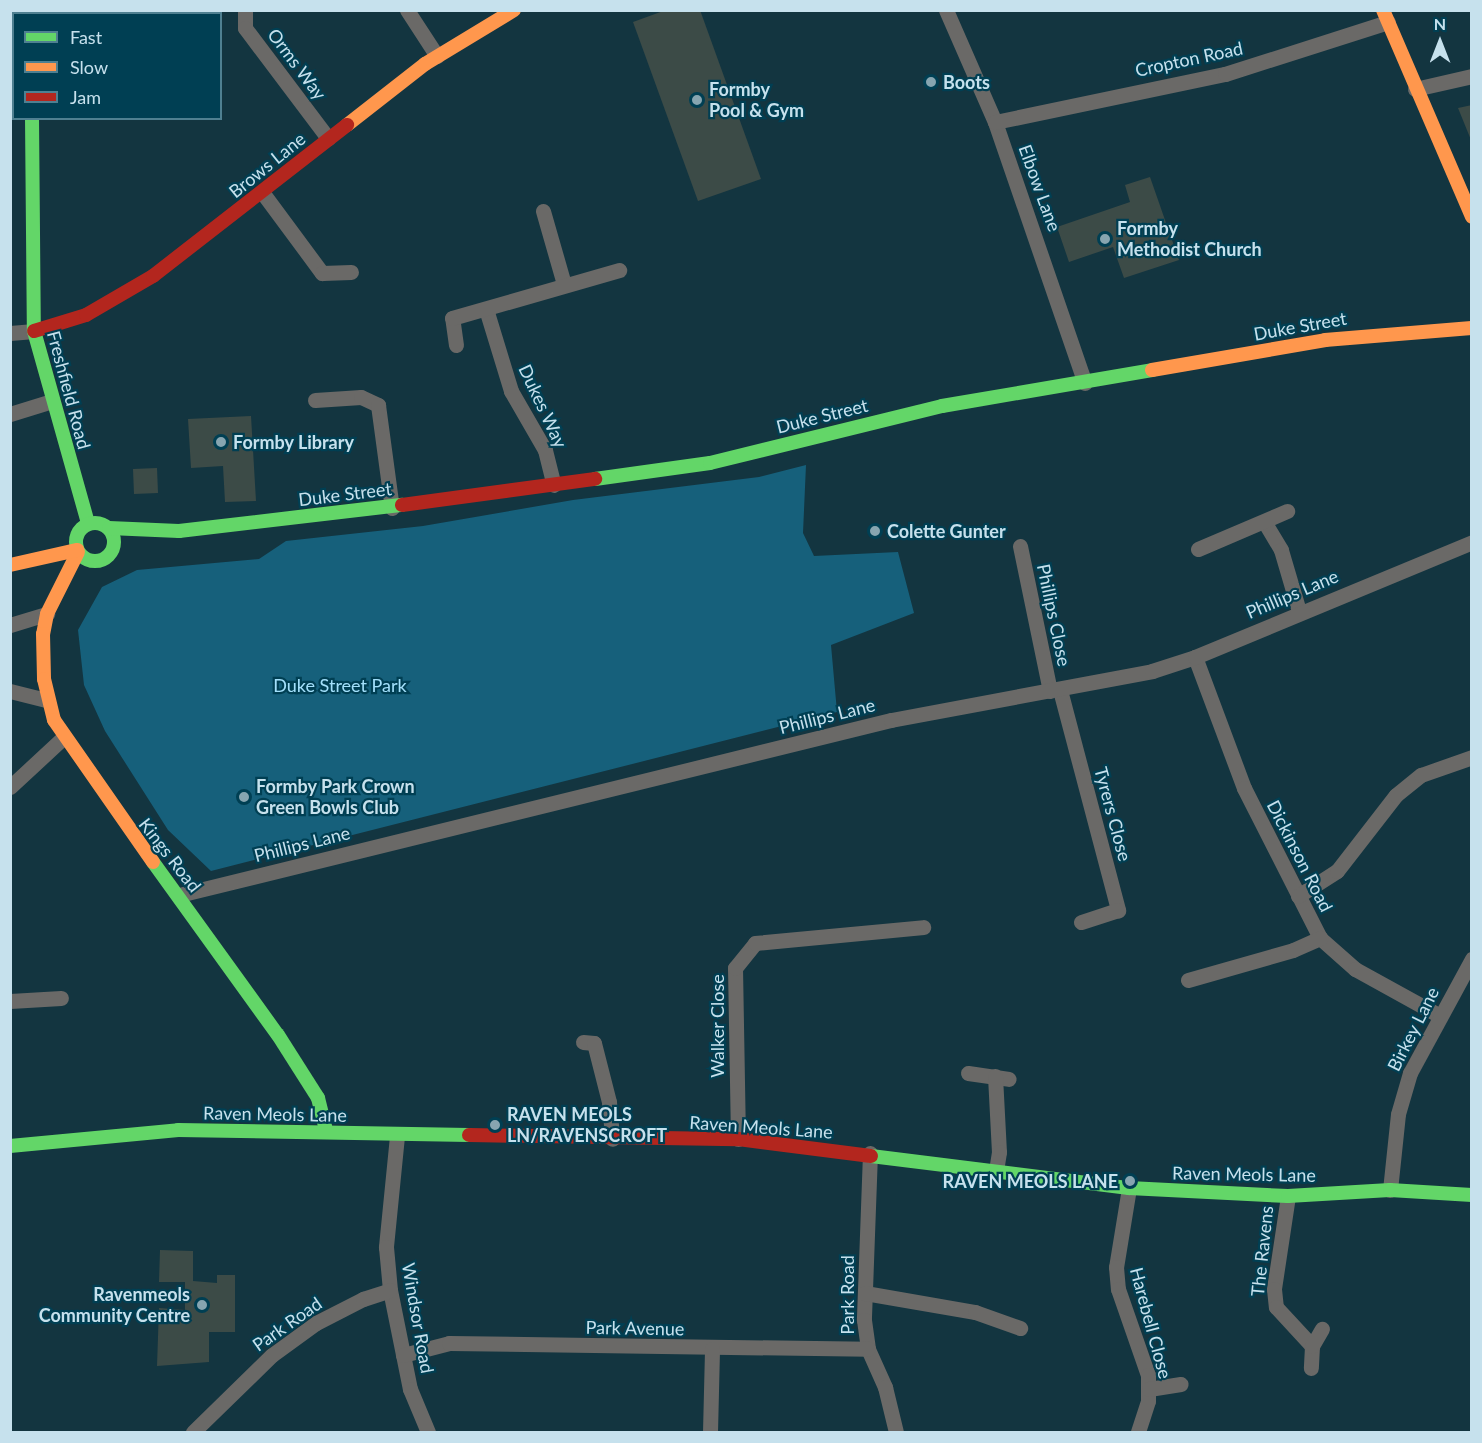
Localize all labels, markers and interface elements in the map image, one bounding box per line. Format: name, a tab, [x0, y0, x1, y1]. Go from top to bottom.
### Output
legend	[12, 12, 222, 120]
north arrow	[1410, 12, 1470, 72]
text: N	[1434, 14, 1446, 33]
street label: Orms Way	[263, 24, 331, 104]
text: Fast	[70, 26, 102, 48]
street label: Cropton Road	[1133, 37, 1245, 81]
text: Slow	[70, 56, 108, 78]
place label: Boots	[943, 71, 990, 93]
marker: Boots	[924, 75, 938, 89]
place label: Formby Pool & Gym	[709, 79, 804, 122]
text: Jam	[70, 86, 101, 108]
marker: Formby Pool & Gym	[690, 93, 704, 107]
street label: Brows Lane	[224, 128, 310, 202]
street label: Elbow Lane	[1014, 141, 1066, 235]
place label: Formby Methodist Church	[1117, 218, 1262, 260]
marker: Formby Methodist Church	[1098, 232, 1112, 246]
street label: Duke Street	[1252, 307, 1348, 345]
street label: Freshfield Road	[43, 329, 95, 451]
street label: Dukes Way	[514, 361, 572, 451]
street label: Duke Street	[774, 394, 870, 438]
place label: Formby Library	[233, 431, 354, 453]
marker: Formby Library	[214, 435, 228, 449]
street label: Duke Street	[297, 478, 393, 510]
place label: Colette Gunter	[887, 520, 1006, 542]
marker: Colette Gunter	[868, 524, 882, 538]
street label: Phillips Close	[1033, 562, 1075, 668]
street label: Phillips Lane	[1243, 565, 1341, 623]
park label: Duke Street Park	[273, 674, 407, 696]
street label: Phillips Lane	[777, 694, 877, 738]
street label: Tyrers Close	[1090, 764, 1136, 864]
place label: Formby Park Crown Green Bowls Club	[256, 776, 415, 818]
marker: Formby Park Crown Green Bowls Club	[237, 790, 251, 804]
street label: Dickinson Road	[1263, 797, 1337, 915]
street label: Kings Road	[134, 814, 206, 896]
street label: Phillips Lane	[252, 822, 352, 866]
street label: Walker Close	[706, 974, 728, 1078]
street label: Birkey Lane	[1383, 983, 1443, 1075]
street label: Raven Meols Lane	[203, 1102, 347, 1126]
place label: RAVEN MEOLS LN/RAVENSCROFT	[507, 1104, 667, 1146]
street label: Raven Meols Lane	[689, 1111, 833, 1143]
marker: RAVEN MEOLS LN/RAVENSCROFT	[488, 1118, 502, 1132]
street label: Raven Meols Lane	[1172, 1162, 1316, 1186]
place label: RAVEN MEOLS LANE	[943, 1170, 1118, 1192]
marker: RAVEN MEOLS LANE	[1123, 1174, 1137, 1188]
street label: The Ravens	[1247, 1205, 1277, 1297]
street label: Park Road	[836, 1255, 858, 1335]
street label: Windsor Road	[398, 1261, 438, 1375]
street label: Harebell Close	[1126, 1265, 1176, 1381]
place label: Ravenmeols Community Centre	[38, 1284, 190, 1326]
street label: Park Road	[248, 1292, 326, 1356]
marker: Ravenmeols Community Centre	[195, 1298, 209, 1312]
street label: Park Avenue	[585, 1316, 685, 1340]

